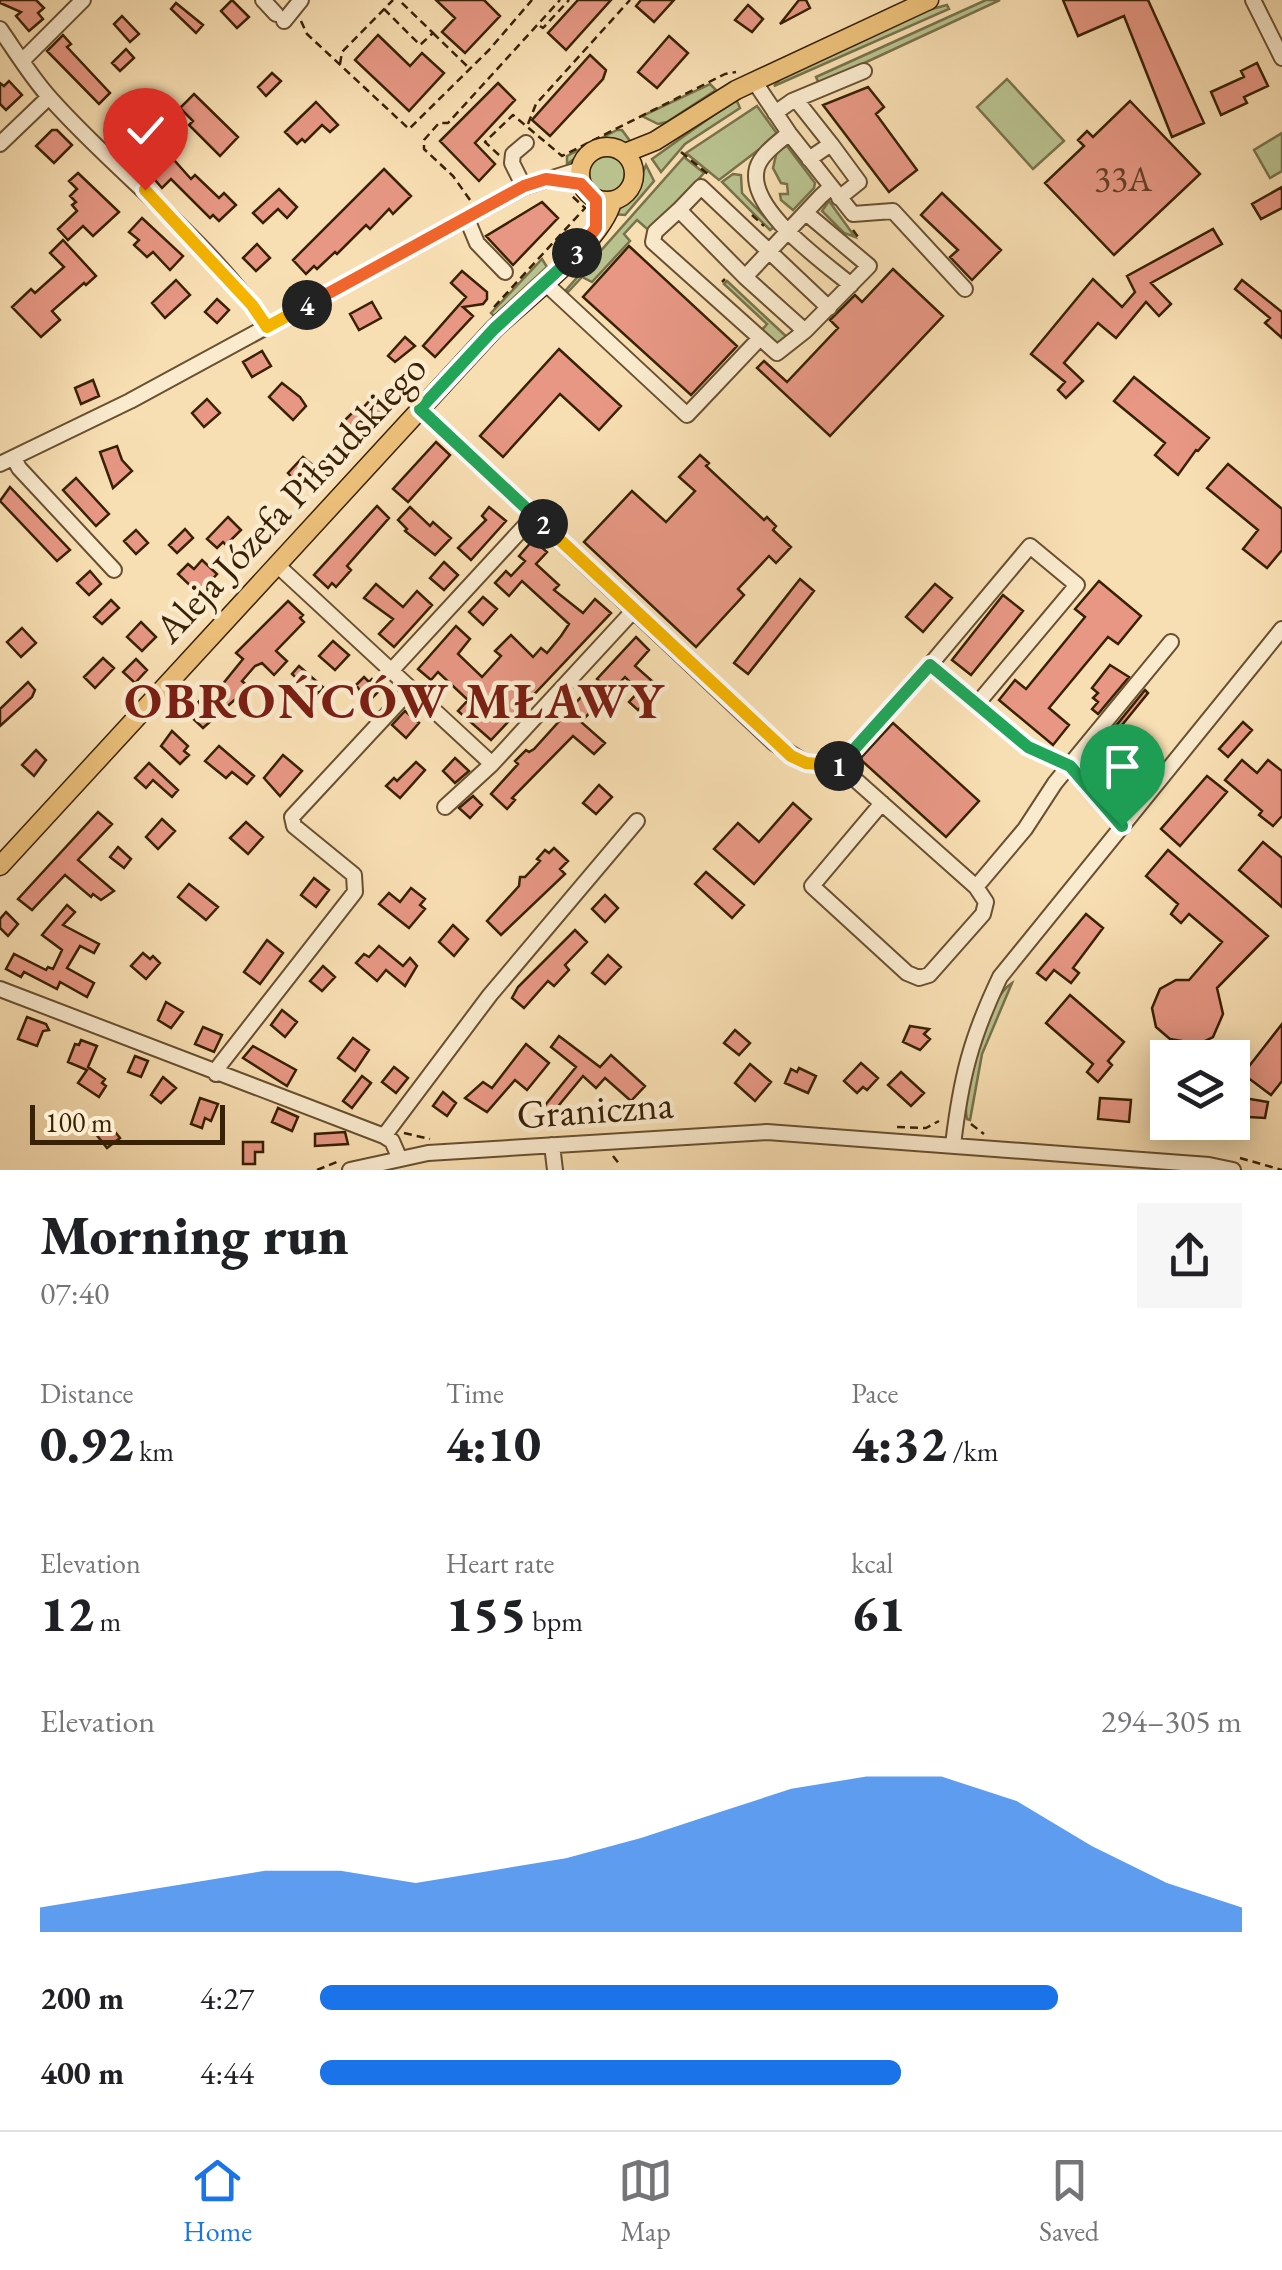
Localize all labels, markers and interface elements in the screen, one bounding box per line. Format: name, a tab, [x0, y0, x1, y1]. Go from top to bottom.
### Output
pin	[103, 88, 188, 191]
icon: check	[118, 103, 173, 158]
house number: 33A	[1094, 156, 1153, 201]
pin: 3	[552, 228, 602, 278]
text: 3	[570, 235, 584, 271]
pin: 4	[282, 280, 332, 330]
text: 4	[300, 287, 314, 323]
street label: Aleja Józefa Piłsudskiego	[142, 343, 437, 654]
pin: 2	[518, 499, 568, 549]
text: 2	[536, 506, 550, 542]
district label: OBROŃCÓW MŁAWY	[124, 668, 666, 733]
pin	[1080, 724, 1165, 827]
icon: arrive	[1095, 739, 1150, 794]
pin: 1	[814, 741, 864, 791]
text: 1	[832, 748, 846, 784]
map controls	[1150, 1040, 1250, 1140]
button: layers	[1150, 1040, 1250, 1140]
street label: Graniczna	[515, 1078, 675, 1140]
scale bar	[30, 1100, 225, 1144]
text: 100 m	[45, 1104, 113, 1140]
text: Morning run	[40, 1199, 349, 1270]
button: share	[1137, 1203, 1242, 1308]
text: 07:40	[40, 1272, 109, 1314]
text: Distance	[40, 1375, 134, 1411]
text: Time	[446, 1375, 504, 1411]
text: Pace	[851, 1375, 898, 1411]
text: 0.92	[40, 1411, 134, 1476]
text: 4:10	[446, 1411, 541, 1476]
text: 4:32	[851, 1411, 947, 1476]
text: km	[134, 1433, 174, 1469]
text: /km	[947, 1433, 998, 1469]
text: Elevation	[40, 1545, 141, 1581]
text: Heart rate	[446, 1545, 554, 1581]
text: kcal	[851, 1545, 893, 1581]
text: 12	[40, 1581, 94, 1646]
text: 155	[446, 1581, 527, 1646]
text: 61	[851, 1581, 905, 1646]
text: m	[94, 1603, 121, 1639]
text: bpm	[527, 1603, 583, 1639]
text: Elevation	[40, 1700, 155, 1742]
text: 294–305 m	[1101, 1700, 1242, 1742]
text: 200 m	[40, 1977, 124, 2019]
text: 4:27	[200, 1977, 254, 2019]
text: 400 m	[40, 2052, 124, 2094]
text: 4:44	[200, 2052, 254, 2094]
tab: Home	[183, 2153, 252, 2249]
tab: Map	[618, 2153, 673, 2249]
tab: Saved	[1039, 2153, 1099, 2249]

